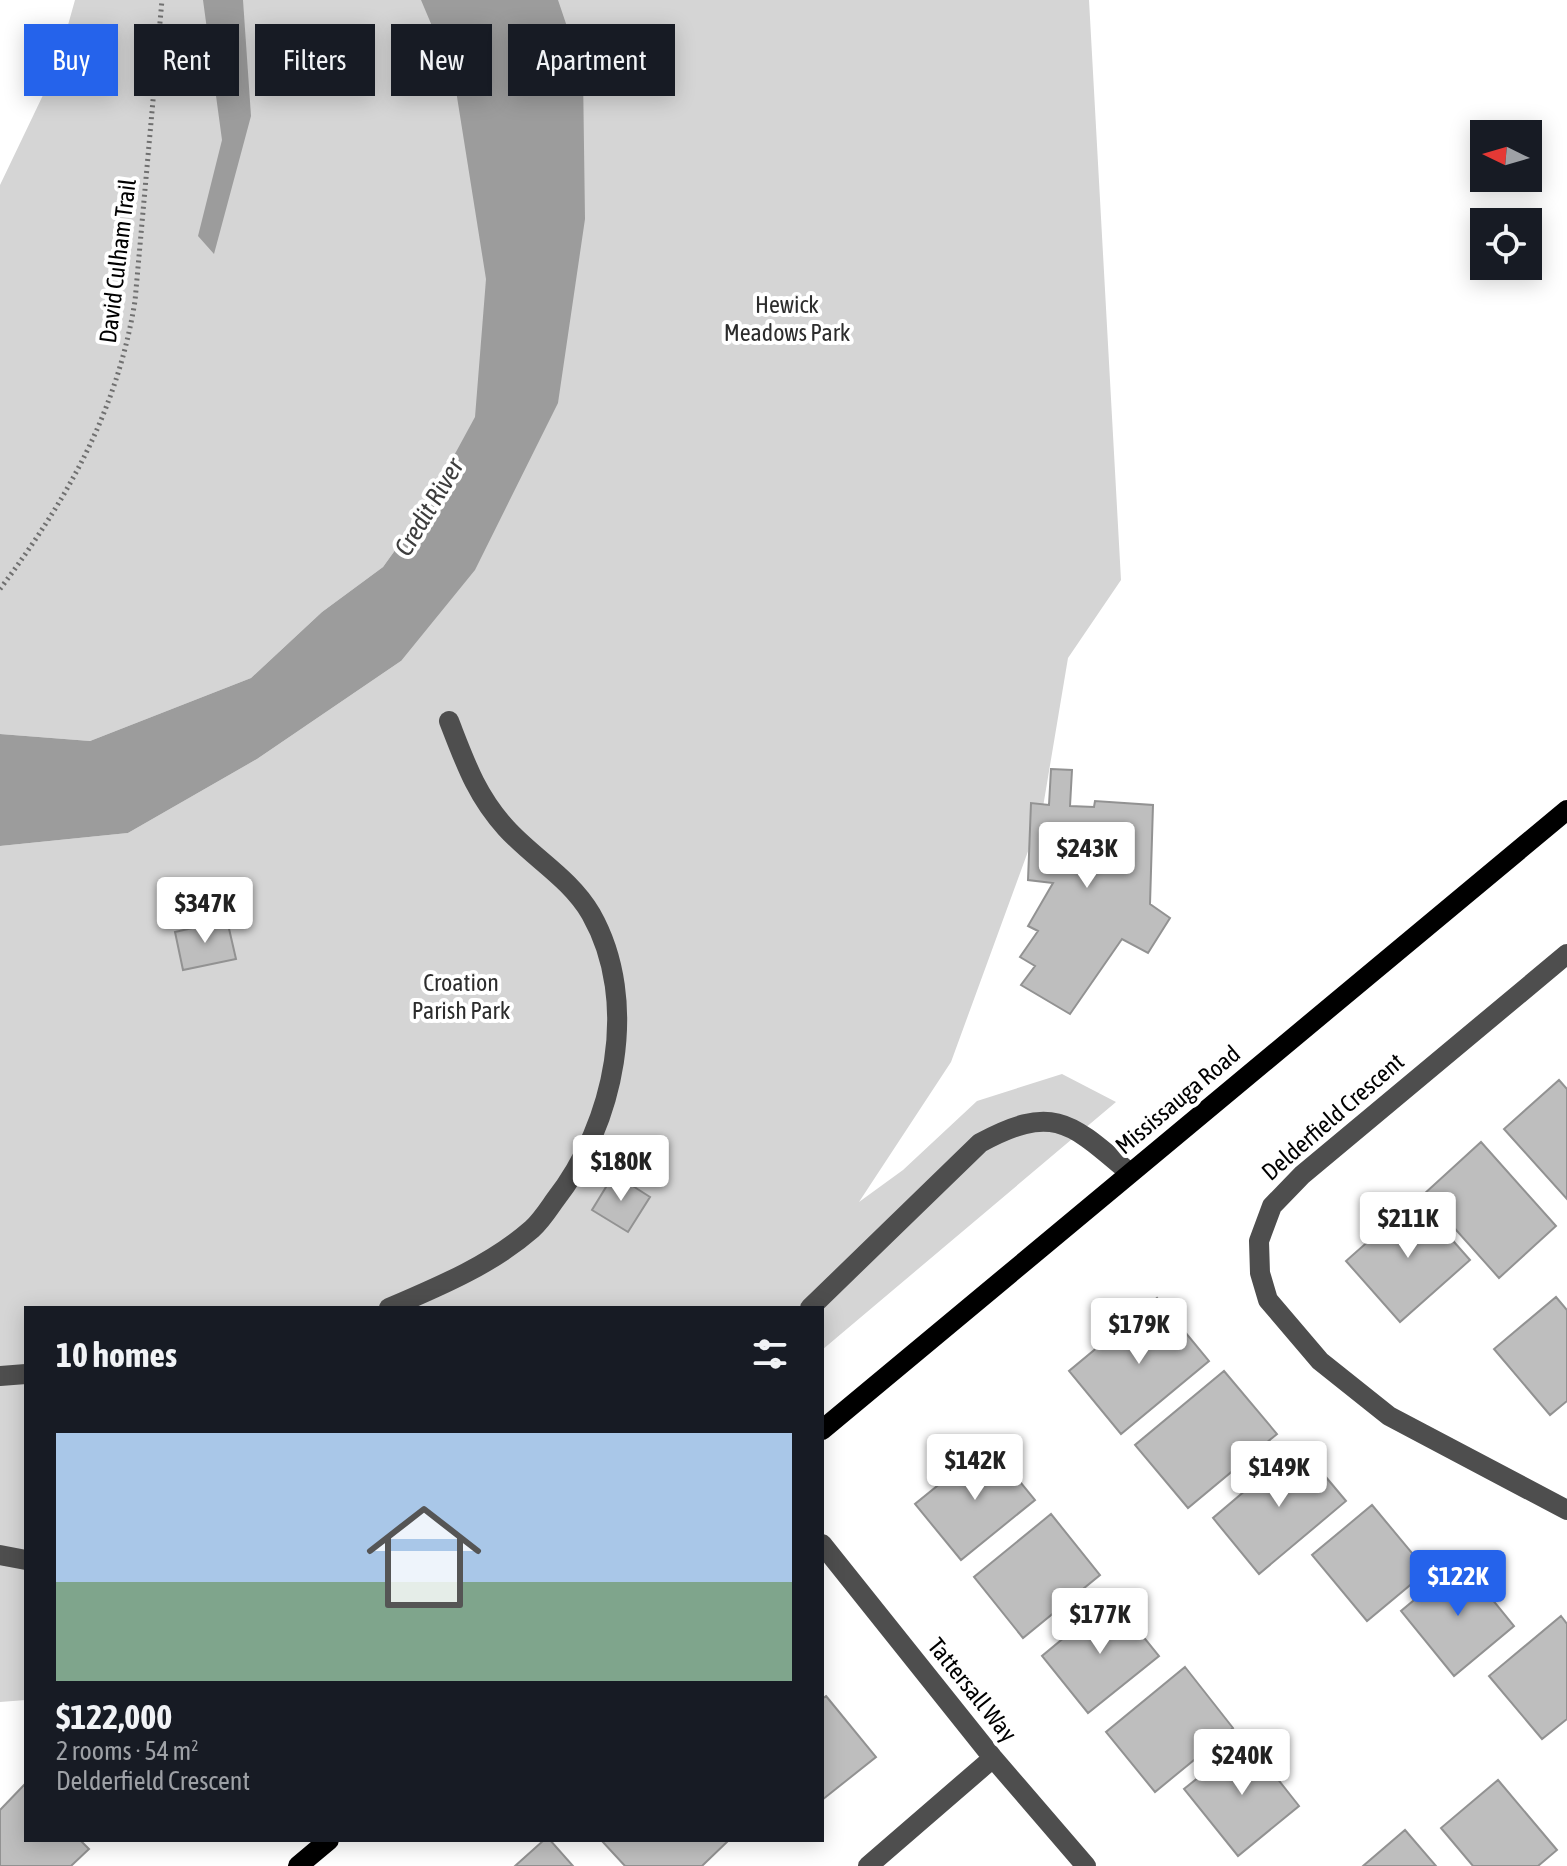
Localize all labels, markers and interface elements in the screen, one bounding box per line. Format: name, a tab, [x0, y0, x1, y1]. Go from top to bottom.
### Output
chip: Buy	[24, 24, 118, 96]
chip: Rent	[134, 24, 239, 96]
chip: Filters	[255, 24, 375, 96]
chip: New	[391, 24, 492, 96]
chip: Apartment	[508, 24, 675, 96]
north arrow	[1470, 120, 1542, 192]
map controls	[1470, 120, 1542, 280]
street label: David Culham Trail	[94, 177, 141, 345]
button: locate	[1470, 208, 1542, 280]
park label: Hewick Meadows Park	[724, 291, 851, 346]
water label: Credit River	[388, 452, 470, 561]
pin: $243K	[1031, 822, 1143, 890]
text: $243K	[1057, 833, 1117, 863]
pin: $347K	[149, 877, 261, 945]
text: $347K	[175, 888, 235, 918]
park label: Croation Parish Park	[412, 969, 511, 1024]
street label: Mississauga Road	[1110, 1040, 1245, 1159]
street label: Delderfield Crescent	[1256, 1048, 1409, 1186]
pin: $180K	[565, 1135, 677, 1203]
text: $180K	[591, 1146, 651, 1176]
pin: $211K	[1352, 1192, 1464, 1260]
text: $211K	[1378, 1203, 1438, 1233]
pin: $179K	[1083, 1298, 1195, 1366]
text: $179K	[1109, 1309, 1169, 1339]
icon: filters	[748, 1332, 792, 1376]
text: 10 homes	[56, 1335, 177, 1374]
pin: $142K	[919, 1434, 1031, 1502]
pin: $149K	[1223, 1441, 1335, 1509]
text: $142K	[945, 1445, 1005, 1475]
text: $149K	[1249, 1452, 1309, 1482]
icon: home	[352, 1485, 496, 1629]
pin: $122K	[1402, 1550, 1514, 1618]
text: $122K	[1428, 1561, 1488, 1591]
pin: $177K	[1044, 1588, 1156, 1656]
text: $177K	[1070, 1599, 1130, 1629]
street label: Tattersall Way	[923, 1633, 1022, 1747]
text: $122,000	[56, 1697, 172, 1736]
pin: $240K	[1186, 1729, 1298, 1797]
text: 2 rooms · 54 m²	[56, 1736, 198, 1766]
text: $240K	[1212, 1740, 1272, 1770]
text: Delderfield Crescent	[56, 1766, 250, 1796]

